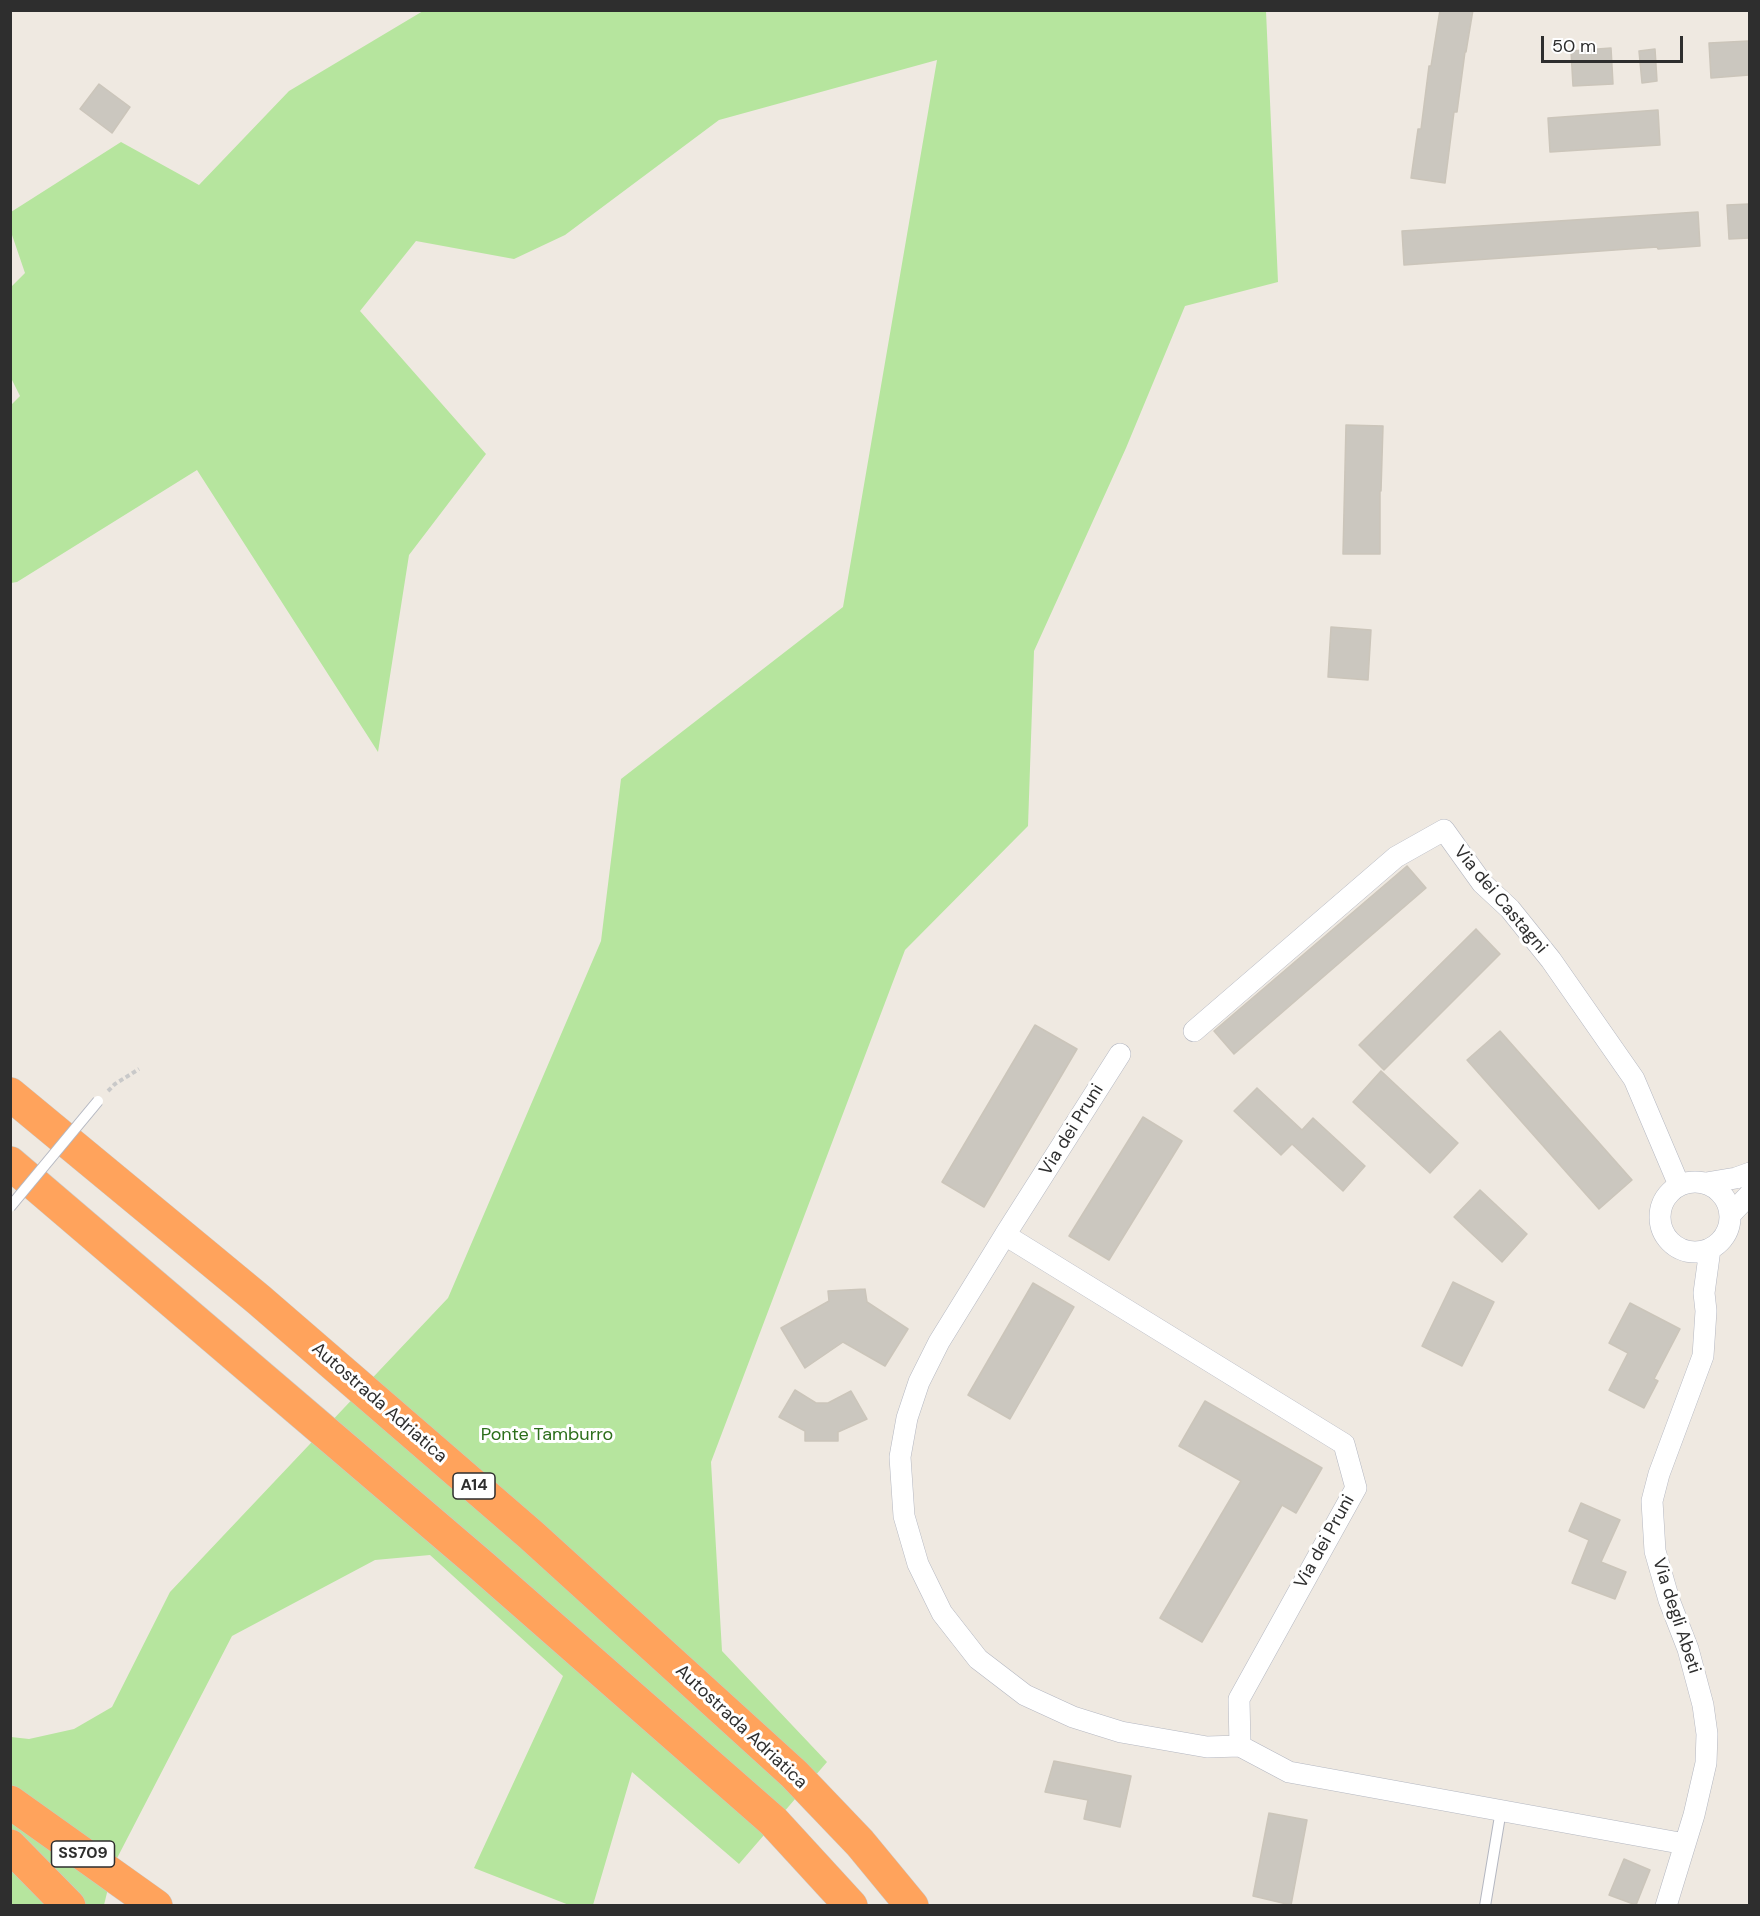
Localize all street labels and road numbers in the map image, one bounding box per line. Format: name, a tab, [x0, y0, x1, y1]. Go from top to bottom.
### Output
street label: Via dei Castagni	[1449, 842, 1551, 958]
street label: Via dei Pruni	[1035, 1080, 1109, 1180]
street label: Autostrada Adriatica	[307, 1338, 451, 1468]
road number: A14	[453, 1473, 495, 1499]
street label: Via dei Pruni	[1290, 1491, 1360, 1593]
street label: Via degli Abeti	[1647, 1556, 1705, 1676]
street label: Autostrada Adriatica	[671, 1660, 811, 1794]
road number: SS709	[52, 1841, 115, 1867]

